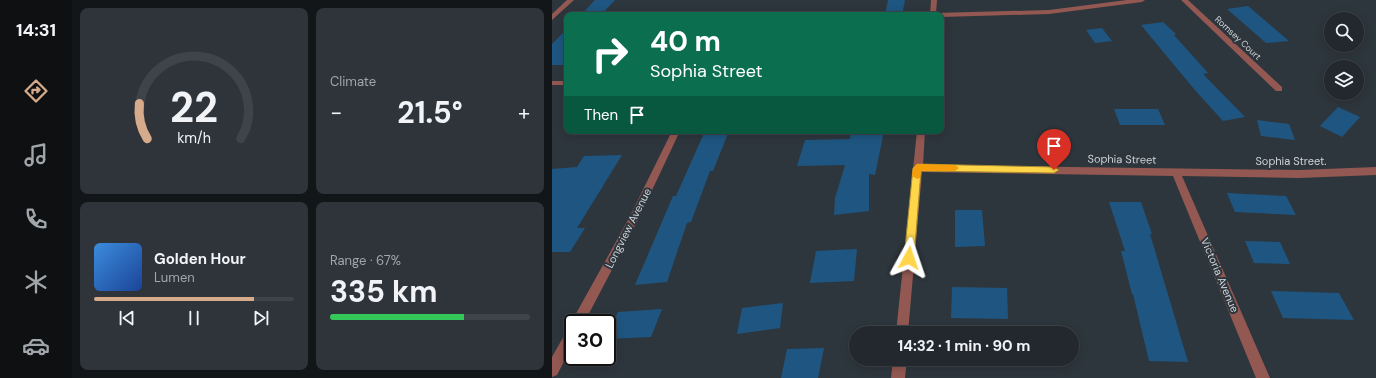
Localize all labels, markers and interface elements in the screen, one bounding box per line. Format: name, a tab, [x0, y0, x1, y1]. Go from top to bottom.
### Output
map controls	[1324, 12, 1364, 100]
button: search	[1324, 12, 1364, 52]
street label: Romsey Court	[1212, 13, 1264, 63]
text: 14:31	[16, 18, 56, 42]
text: 40 m	[650, 23, 721, 60]
icon: right	[584, 28, 636, 80]
text: Sophia Street	[650, 59, 763, 83]
button: layers	[1324, 60, 1364, 100]
text: Climate	[330, 73, 376, 90]
icon: directions	[22, 77, 50, 105]
text: 22	[170, 81, 218, 135]
text: 21.5°	[397, 93, 463, 132]
text: −	[330, 98, 342, 127]
text: +	[518, 98, 530, 127]
icon: arrive	[626, 104, 648, 126]
text: Then	[584, 105, 618, 125]
text: km/h	[177, 129, 211, 147]
pin	[1037, 129, 1071, 170]
icon: arrive	[1043, 135, 1065, 157]
icon: music	[22, 141, 50, 169]
street label: Sophia Street	[1087, 151, 1157, 167]
street label: Sophia Street.	[1255, 154, 1327, 168]
street label: Longview Avenue	[602, 186, 654, 270]
icon: phone	[22, 205, 50, 233]
street label: Victoria Avenue	[1198, 236, 1242, 314]
position arrow	[888, 237, 930, 279]
text: Golden Hour	[154, 249, 246, 269]
text: Range · 67%	[330, 252, 401, 269]
icon: climate	[22, 268, 50, 296]
text: Lumen	[154, 269, 195, 286]
text: 335 km	[330, 272, 437, 311]
icon: previous	[116, 307, 138, 329]
icon: pause	[183, 307, 205, 329]
icon: next	[250, 307, 272, 329]
speed limit sign: 30	[564, 314, 616, 366]
icon: car	[22, 332, 50, 360]
text: 14:32 · 1 min · 90 m	[898, 336, 1030, 356]

